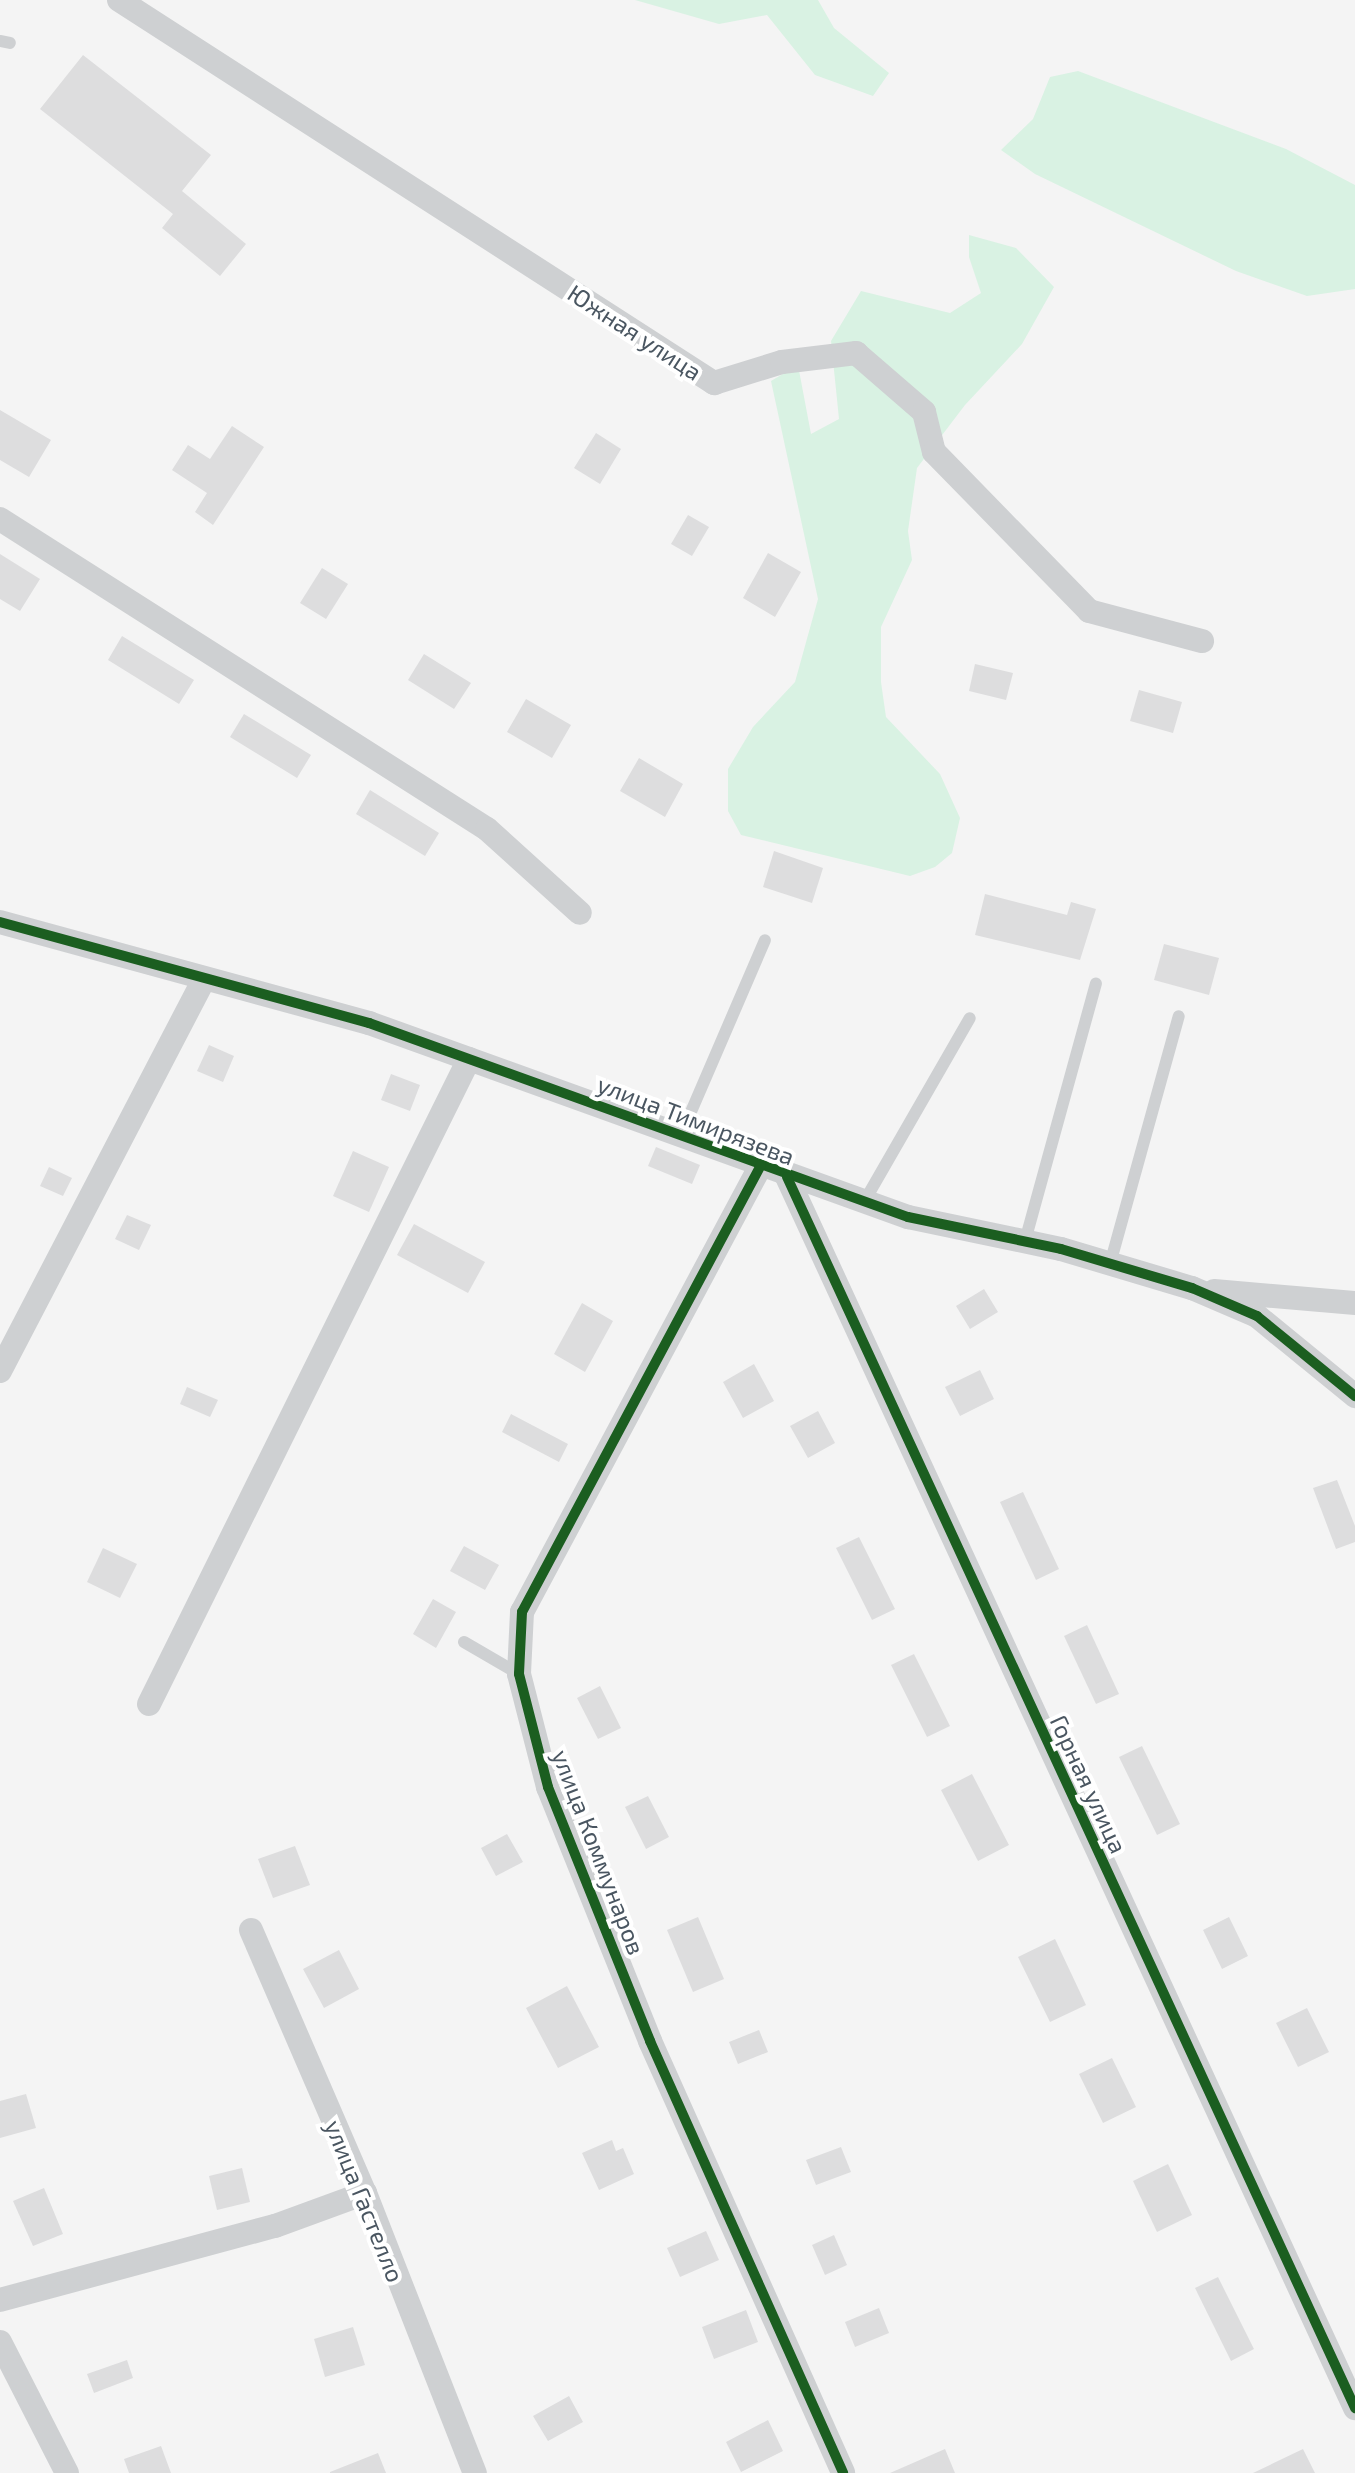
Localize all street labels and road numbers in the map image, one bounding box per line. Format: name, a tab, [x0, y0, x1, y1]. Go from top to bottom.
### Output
street label: Южная улица	[563, 278, 707, 386]
street label: улица Тимирязева	[593, 1069, 799, 1171]
street label: Горная улица	[1044, 1710, 1134, 1858]
street label: улица Коммунаров	[547, 1745, 651, 1959]
street label: улица Гастелло	[319, 2116, 411, 2286]

